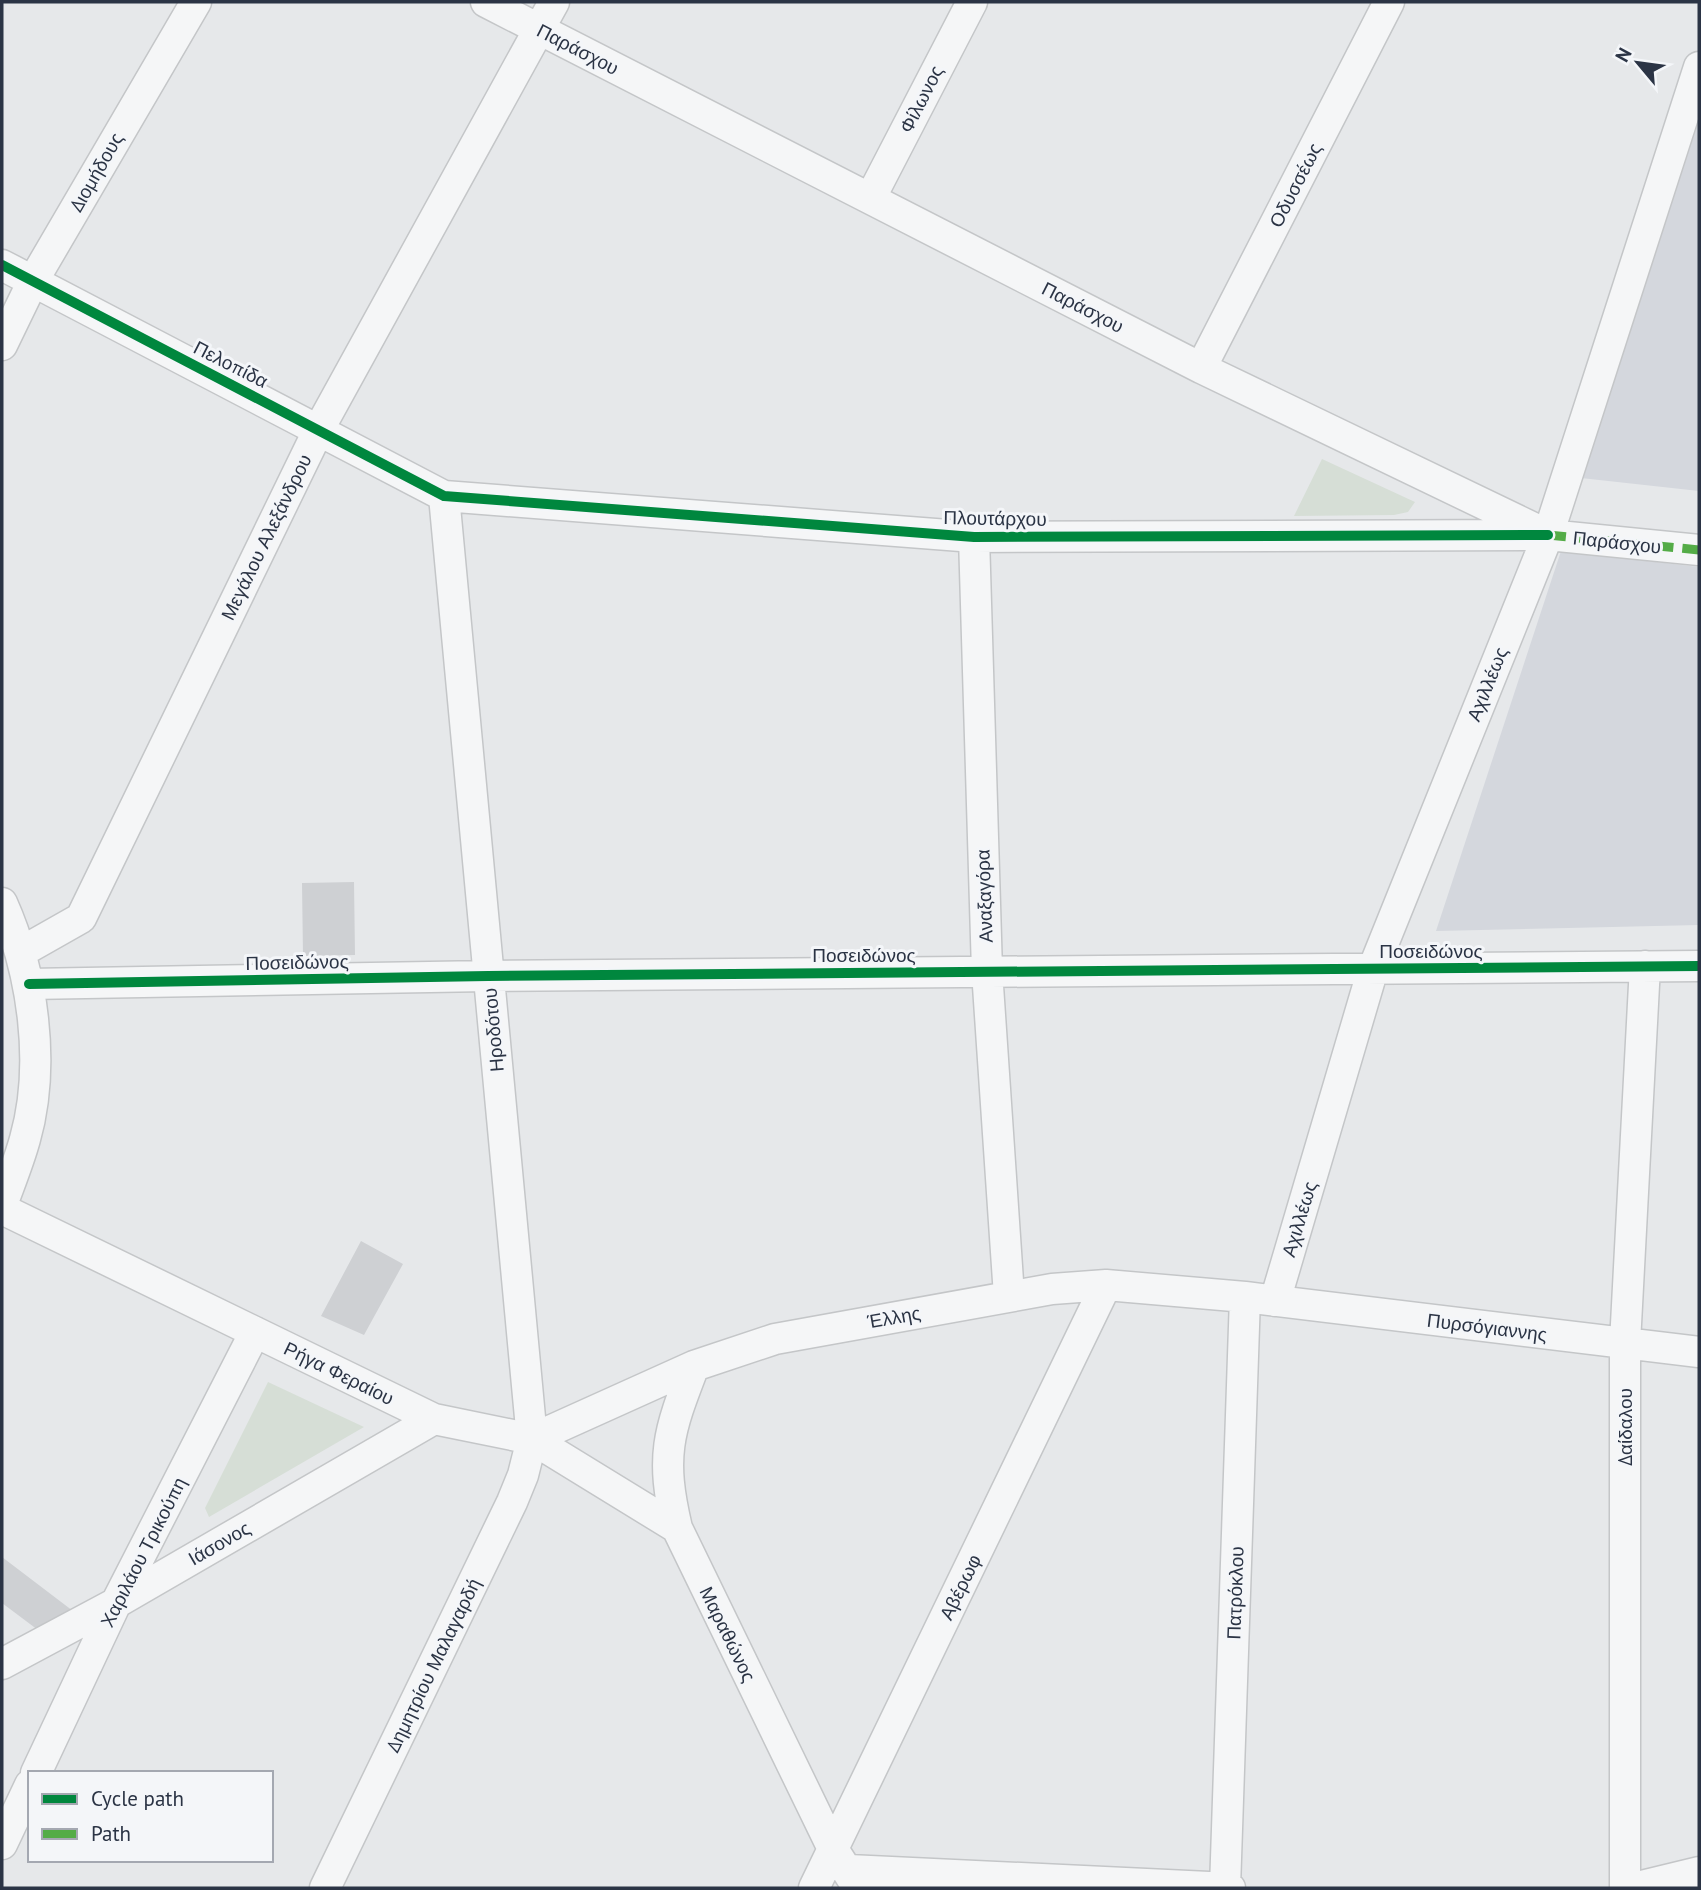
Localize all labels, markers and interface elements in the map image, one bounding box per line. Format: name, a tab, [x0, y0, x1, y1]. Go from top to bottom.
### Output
street label: Παράσχου	[533, 18, 623, 80]
north arrow	[1603, 28, 1673, 98]
text: N	[1610, 43, 1637, 66]
street label: Φίλωνος	[894, 61, 948, 137]
street label: Διομήδους	[64, 128, 128, 216]
street label: Οδυσσέως	[1263, 139, 1327, 231]
street label: Παράσχου	[1038, 276, 1128, 338]
street label: Πελοπίδα	[190, 335, 272, 393]
street label: Μεγάλου Αλεξάνδρου	[215, 450, 317, 624]
street label: Πλουτάρχου	[943, 505, 1047, 531]
street label: Παράσχου	[1572, 525, 1662, 559]
street label: Αχιλλέως	[1461, 643, 1513, 725]
street label: Αναξαγόρα	[970, 849, 998, 943]
street label: Ποσειδώνος	[1379, 939, 1483, 963]
street label: Ποσειδώνος	[812, 943, 916, 967]
street label: Ποσειδώνος	[245, 949, 349, 975]
street label: Ηροδότου	[477, 987, 509, 1073]
street label: Αχιλλέως	[1276, 1178, 1322, 1260]
street label: Έλλης	[865, 1301, 922, 1334]
street label: Πυρσόγιαννης	[1426, 1308, 1548, 1346]
street label: Ρήγα Φεραίου	[280, 1336, 398, 1410]
street label: Δαίδαλου	[1613, 1388, 1637, 1466]
street label: Χαριλάου Τρικούπη	[95, 1473, 191, 1631]
street label: Ιάσονος	[184, 1516, 254, 1570]
street label: Πατρόκλου	[1221, 1546, 1249, 1640]
street label: Αβέρωφ	[934, 1550, 986, 1624]
street label: Δημητρίου Μαλαγαρδή	[380, 1574, 486, 1756]
street label: Μαραθώνος	[695, 1582, 761, 1686]
legend	[28, 1771, 273, 1862]
text: Cycle path	[91, 1785, 184, 1812]
text: Path	[91, 1820, 131, 1847]

